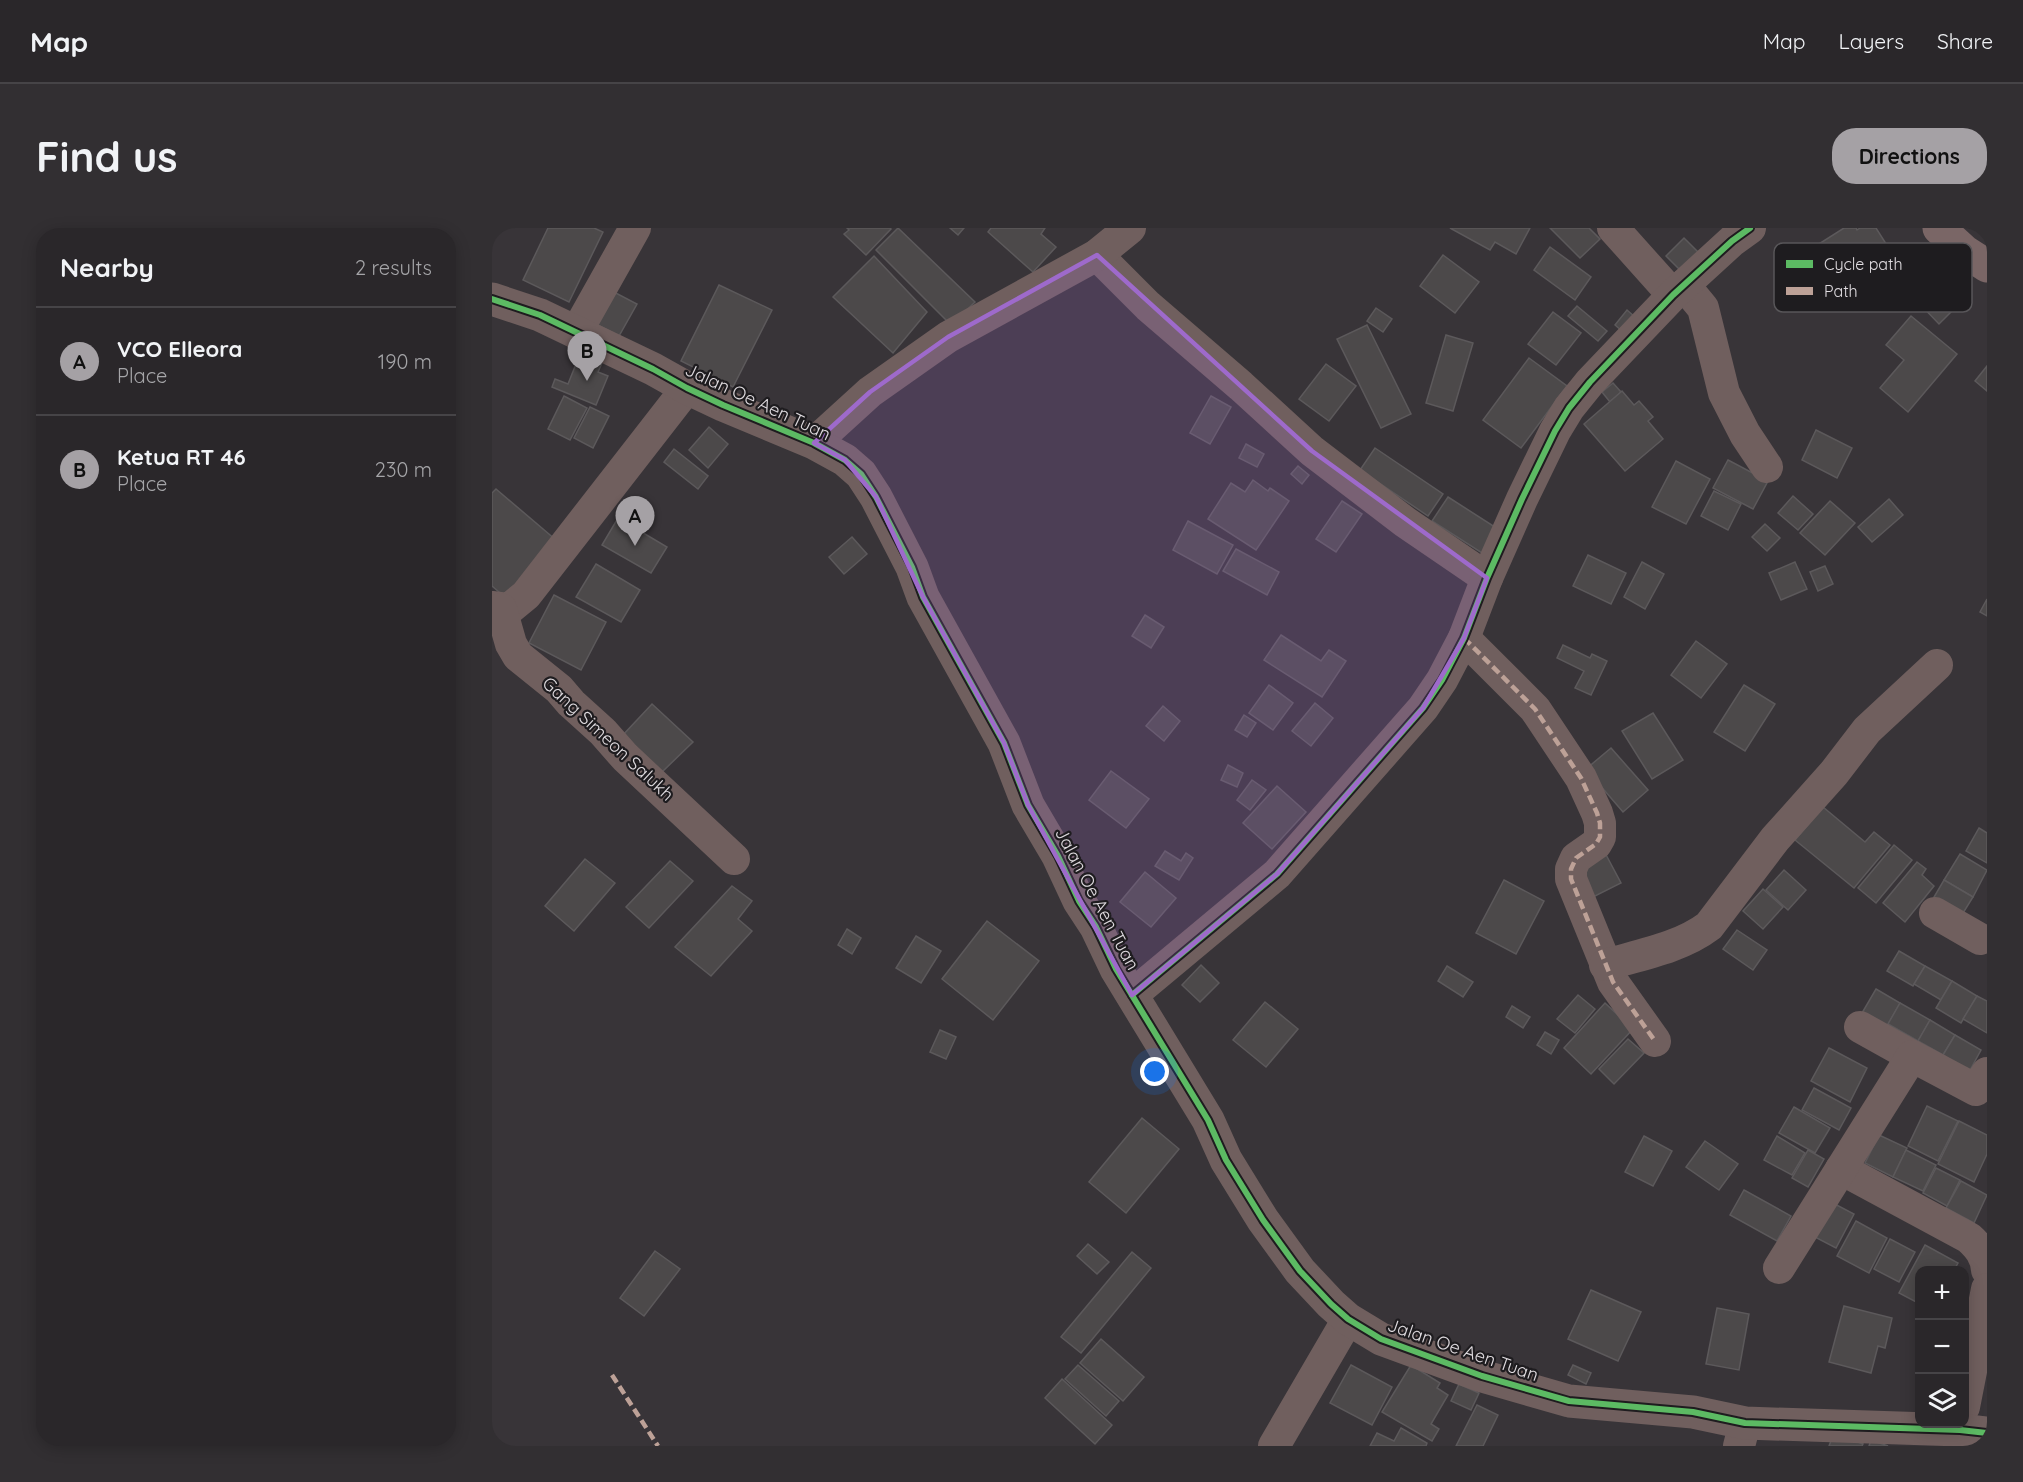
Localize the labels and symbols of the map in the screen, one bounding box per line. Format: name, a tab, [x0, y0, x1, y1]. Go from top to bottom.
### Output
legend	[1774, 243, 1972, 312]
text: Cycle path	[1824, 254, 1903, 274]
text: Path	[1824, 281, 1858, 301]
pin: B	[568, 332, 607, 381]
street label: Jalan Oe Aen Tuan	[682, 358, 835, 445]
pin: A	[616, 496, 654, 546]
street label: Gang Simeon Salukh	[538, 672, 679, 806]
street label: Jalan Oe Aen Tuan	[1050, 824, 1145, 974]
your location	[1140, 1057, 1169, 1086]
street label: Jalan Oe Aen Tuan	[1385, 1313, 1542, 1386]

